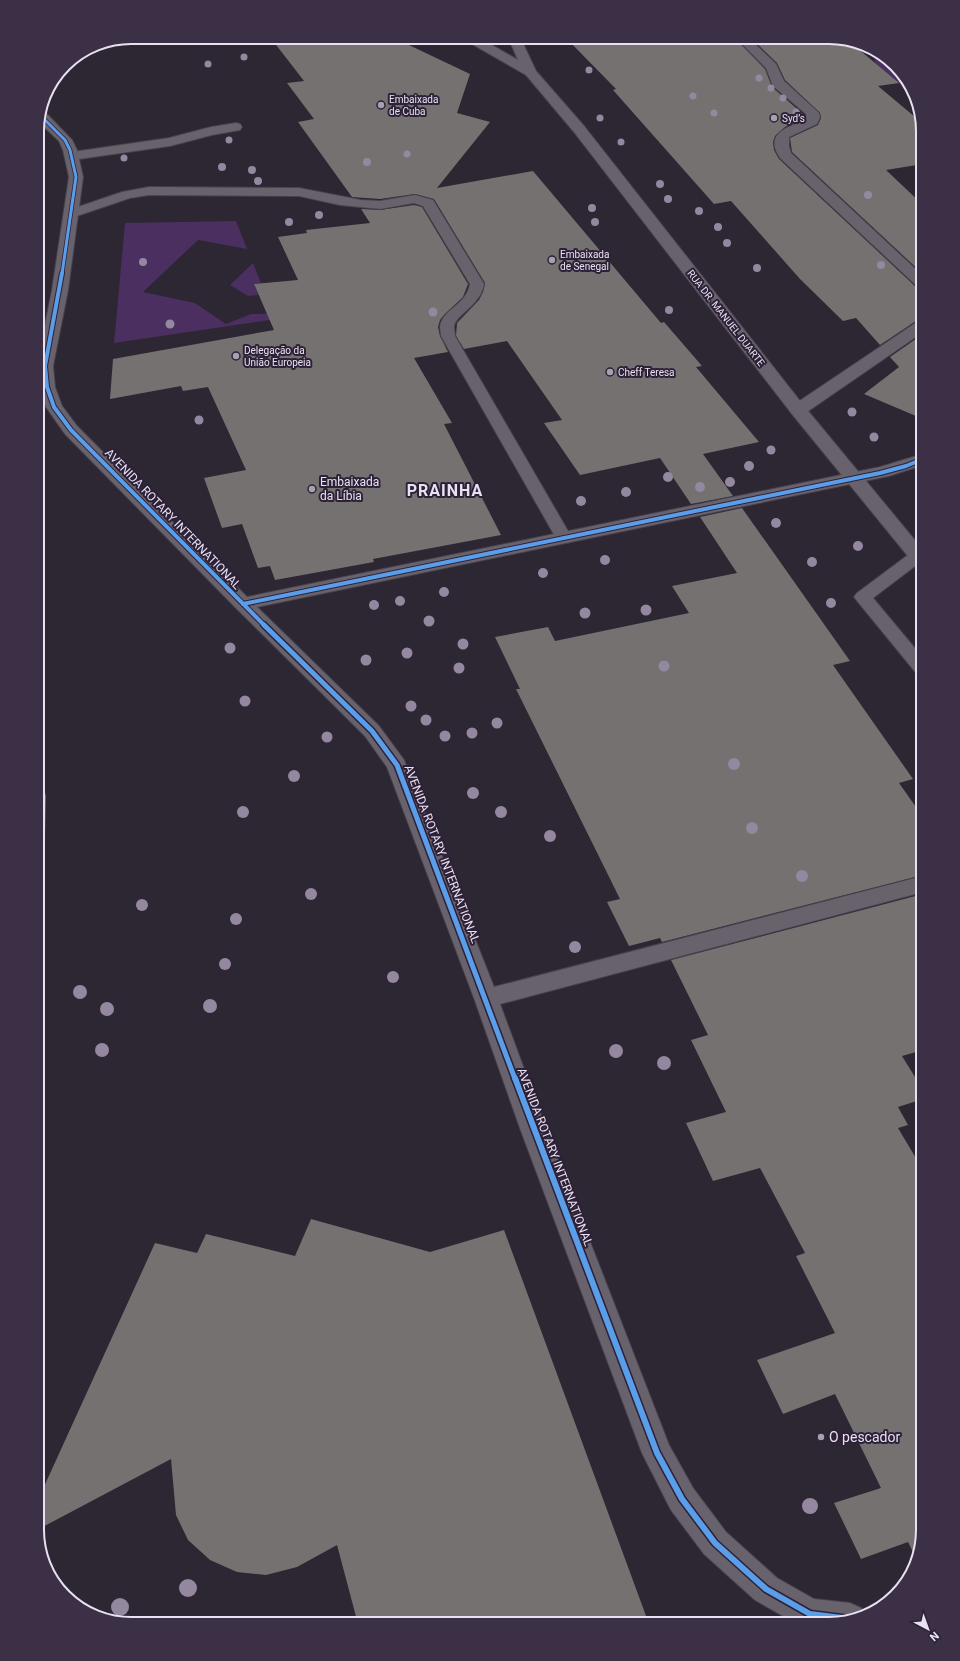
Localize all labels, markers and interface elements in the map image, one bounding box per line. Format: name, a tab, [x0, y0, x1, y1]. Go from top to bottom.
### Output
place label: Embaixada de Cuba	[389, 94, 438, 117]
marker: Embaixada de Cuba	[376, 100, 386, 110]
marker: Syd’s	[769, 113, 779, 123]
place label: Syd’s	[782, 113, 805, 124]
place label: Embaixada de Senegal	[560, 249, 609, 272]
marker: Embaixada de Senegal	[547, 255, 557, 265]
street label: RUA DR. MANUEL DUARTE	[685, 268, 767, 368]
place label: Delegação da União Europeia	[244, 345, 311, 368]
marker: Delegação da União Europeia	[231, 351, 241, 361]
marker: Cheff Teresa	[605, 367, 615, 377]
place label: Cheff Teresa	[618, 367, 675, 378]
street label: AVENIDA ROTARY INTERNATIONAL	[102, 446, 244, 593]
place label: Embaixada da Líbia	[320, 475, 379, 503]
district label: PRAINHA	[407, 481, 483, 500]
marker: Embaixada da Líbia	[307, 484, 317, 494]
street label: AVENIDA ROTARY INTERNATIONAL	[401, 763, 483, 946]
street label: AVENIDA ROTARY INTERNATIONAL	[514, 1066, 596, 1249]
place label: O pescador	[829, 1429, 900, 1445]
marker: O pescador	[816, 1432, 826, 1442]
north arrow	[908, 1609, 948, 1649]
text: N	[927, 1629, 941, 1644]

